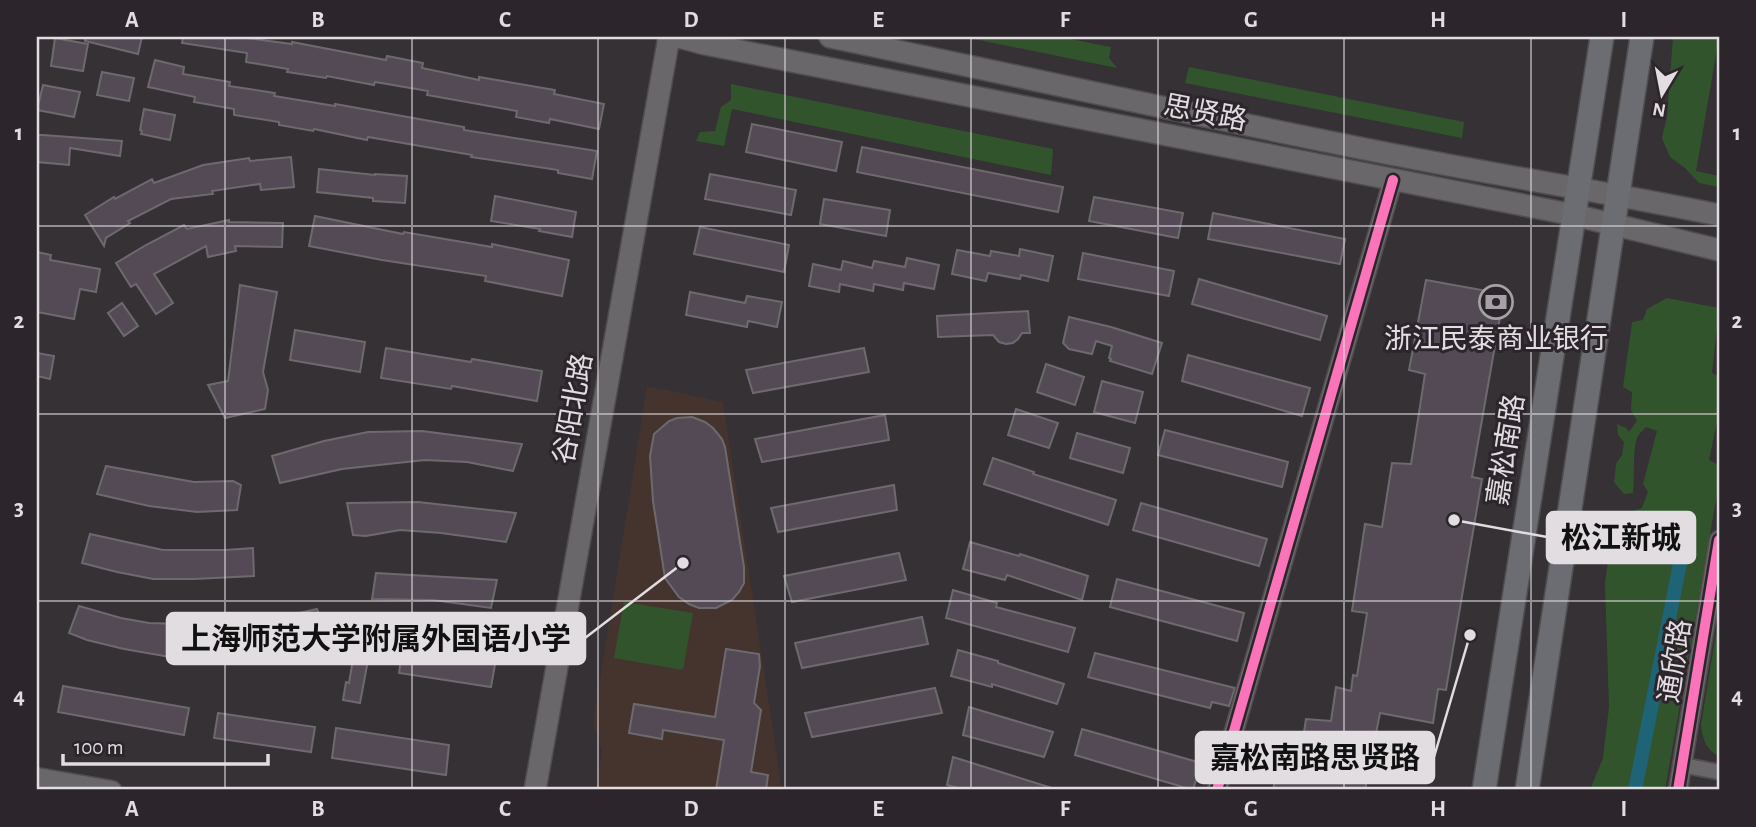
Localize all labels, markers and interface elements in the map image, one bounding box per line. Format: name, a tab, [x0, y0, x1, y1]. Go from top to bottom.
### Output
text: A	[125, 9, 139, 32]
text: B	[311, 9, 325, 32]
text: C	[499, 9, 511, 32]
text: D	[683, 9, 699, 32]
text: E	[872, 9, 884, 32]
text: F	[1060, 9, 1071, 32]
text: G	[1244, 9, 1258, 32]
text: H	[1430, 9, 1446, 32]
text: I	[1621, 9, 1627, 32]
north arrow	[1626, 60, 1696, 130]
street label: 思贤路	[1161, 90, 1249, 136]
text: N	[1651, 99, 1667, 120]
text: 1	[15, 122, 23, 145]
text: 1	[1733, 122, 1741, 145]
bank icon: 浙江民泰商业银行	[1477, 283, 1515, 321]
text: 2	[14, 310, 25, 333]
text: 2	[1732, 310, 1743, 333]
place label: 浙江民泰商业银行	[1384, 324, 1608, 354]
street label: 谷阳北路	[549, 351, 598, 467]
street label: 嘉松南路	[1482, 392, 1530, 508]
text: 3	[14, 497, 24, 520]
text: 3	[1732, 497, 1742, 520]
callout: 松江新城	[1547, 512, 1695, 563]
text: 松江新城	[1561, 522, 1681, 554]
callout: 上海师范大学附属外国语小学	[167, 613, 585, 664]
street label: 通欣路	[1654, 617, 1696, 705]
text: 上海师范大学附属外国语小学	[181, 623, 571, 655]
text: 4	[13, 685, 25, 708]
text: 4	[1731, 685, 1743, 708]
scale bar	[63, 722, 268, 766]
callout: 嘉松南路思贤路	[1196, 732, 1434, 783]
text: 100 m	[74, 737, 124, 758]
text: 嘉松南路思贤路	[1210, 742, 1420, 774]
text: A	[125, 798, 139, 821]
text: B	[311, 798, 325, 821]
text: C	[499, 798, 511, 821]
text: D	[683, 798, 699, 821]
text: E	[872, 798, 884, 821]
text: F	[1060, 798, 1071, 821]
text: G	[1244, 798, 1258, 821]
text: H	[1430, 798, 1446, 821]
text: I	[1621, 798, 1627, 821]

